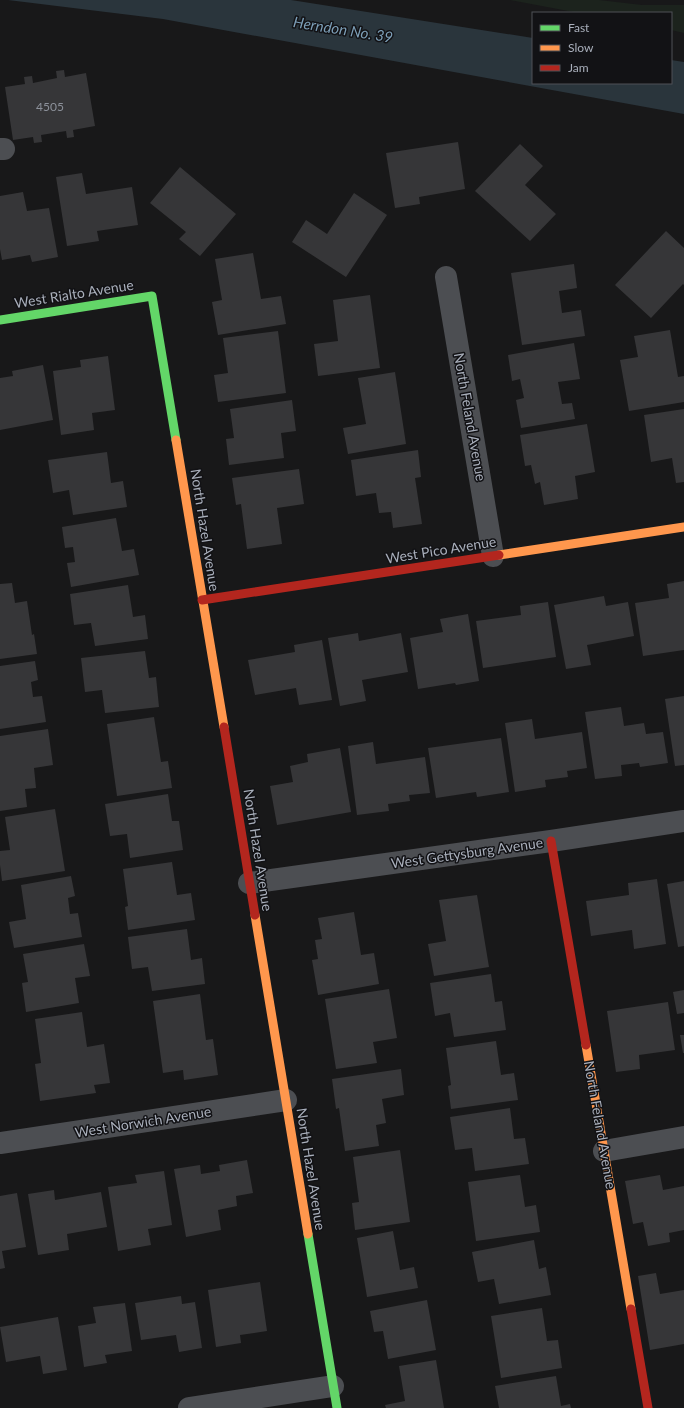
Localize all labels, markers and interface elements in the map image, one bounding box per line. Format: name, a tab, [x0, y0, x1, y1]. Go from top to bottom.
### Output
water label: Herndon No. 39	[292, 12, 394, 46]
legend	[532, 12, 672, 84]
text: Fast	[568, 20, 590, 35]
text: Slow	[568, 40, 594, 55]
text: Jam	[568, 60, 589, 75]
house number: 4505	[36, 99, 64, 114]
street label: West Rialto Avenue	[13, 276, 135, 311]
street label: North Feland Avenue	[451, 351, 490, 482]
street label: North Hazel Avenue	[187, 467, 224, 592]
street label: West Pico Avenue	[385, 532, 497, 567]
street label: North Hazel Avenue	[240, 787, 277, 912]
street label: West Gettysburg Avenue	[390, 833, 544, 872]
street label: North Feland Avenue	[581, 1059, 620, 1190]
street label: West Norwich Avenue	[74, 1102, 212, 1141]
street label: North Hazel Avenue	[293, 1106, 330, 1231]

